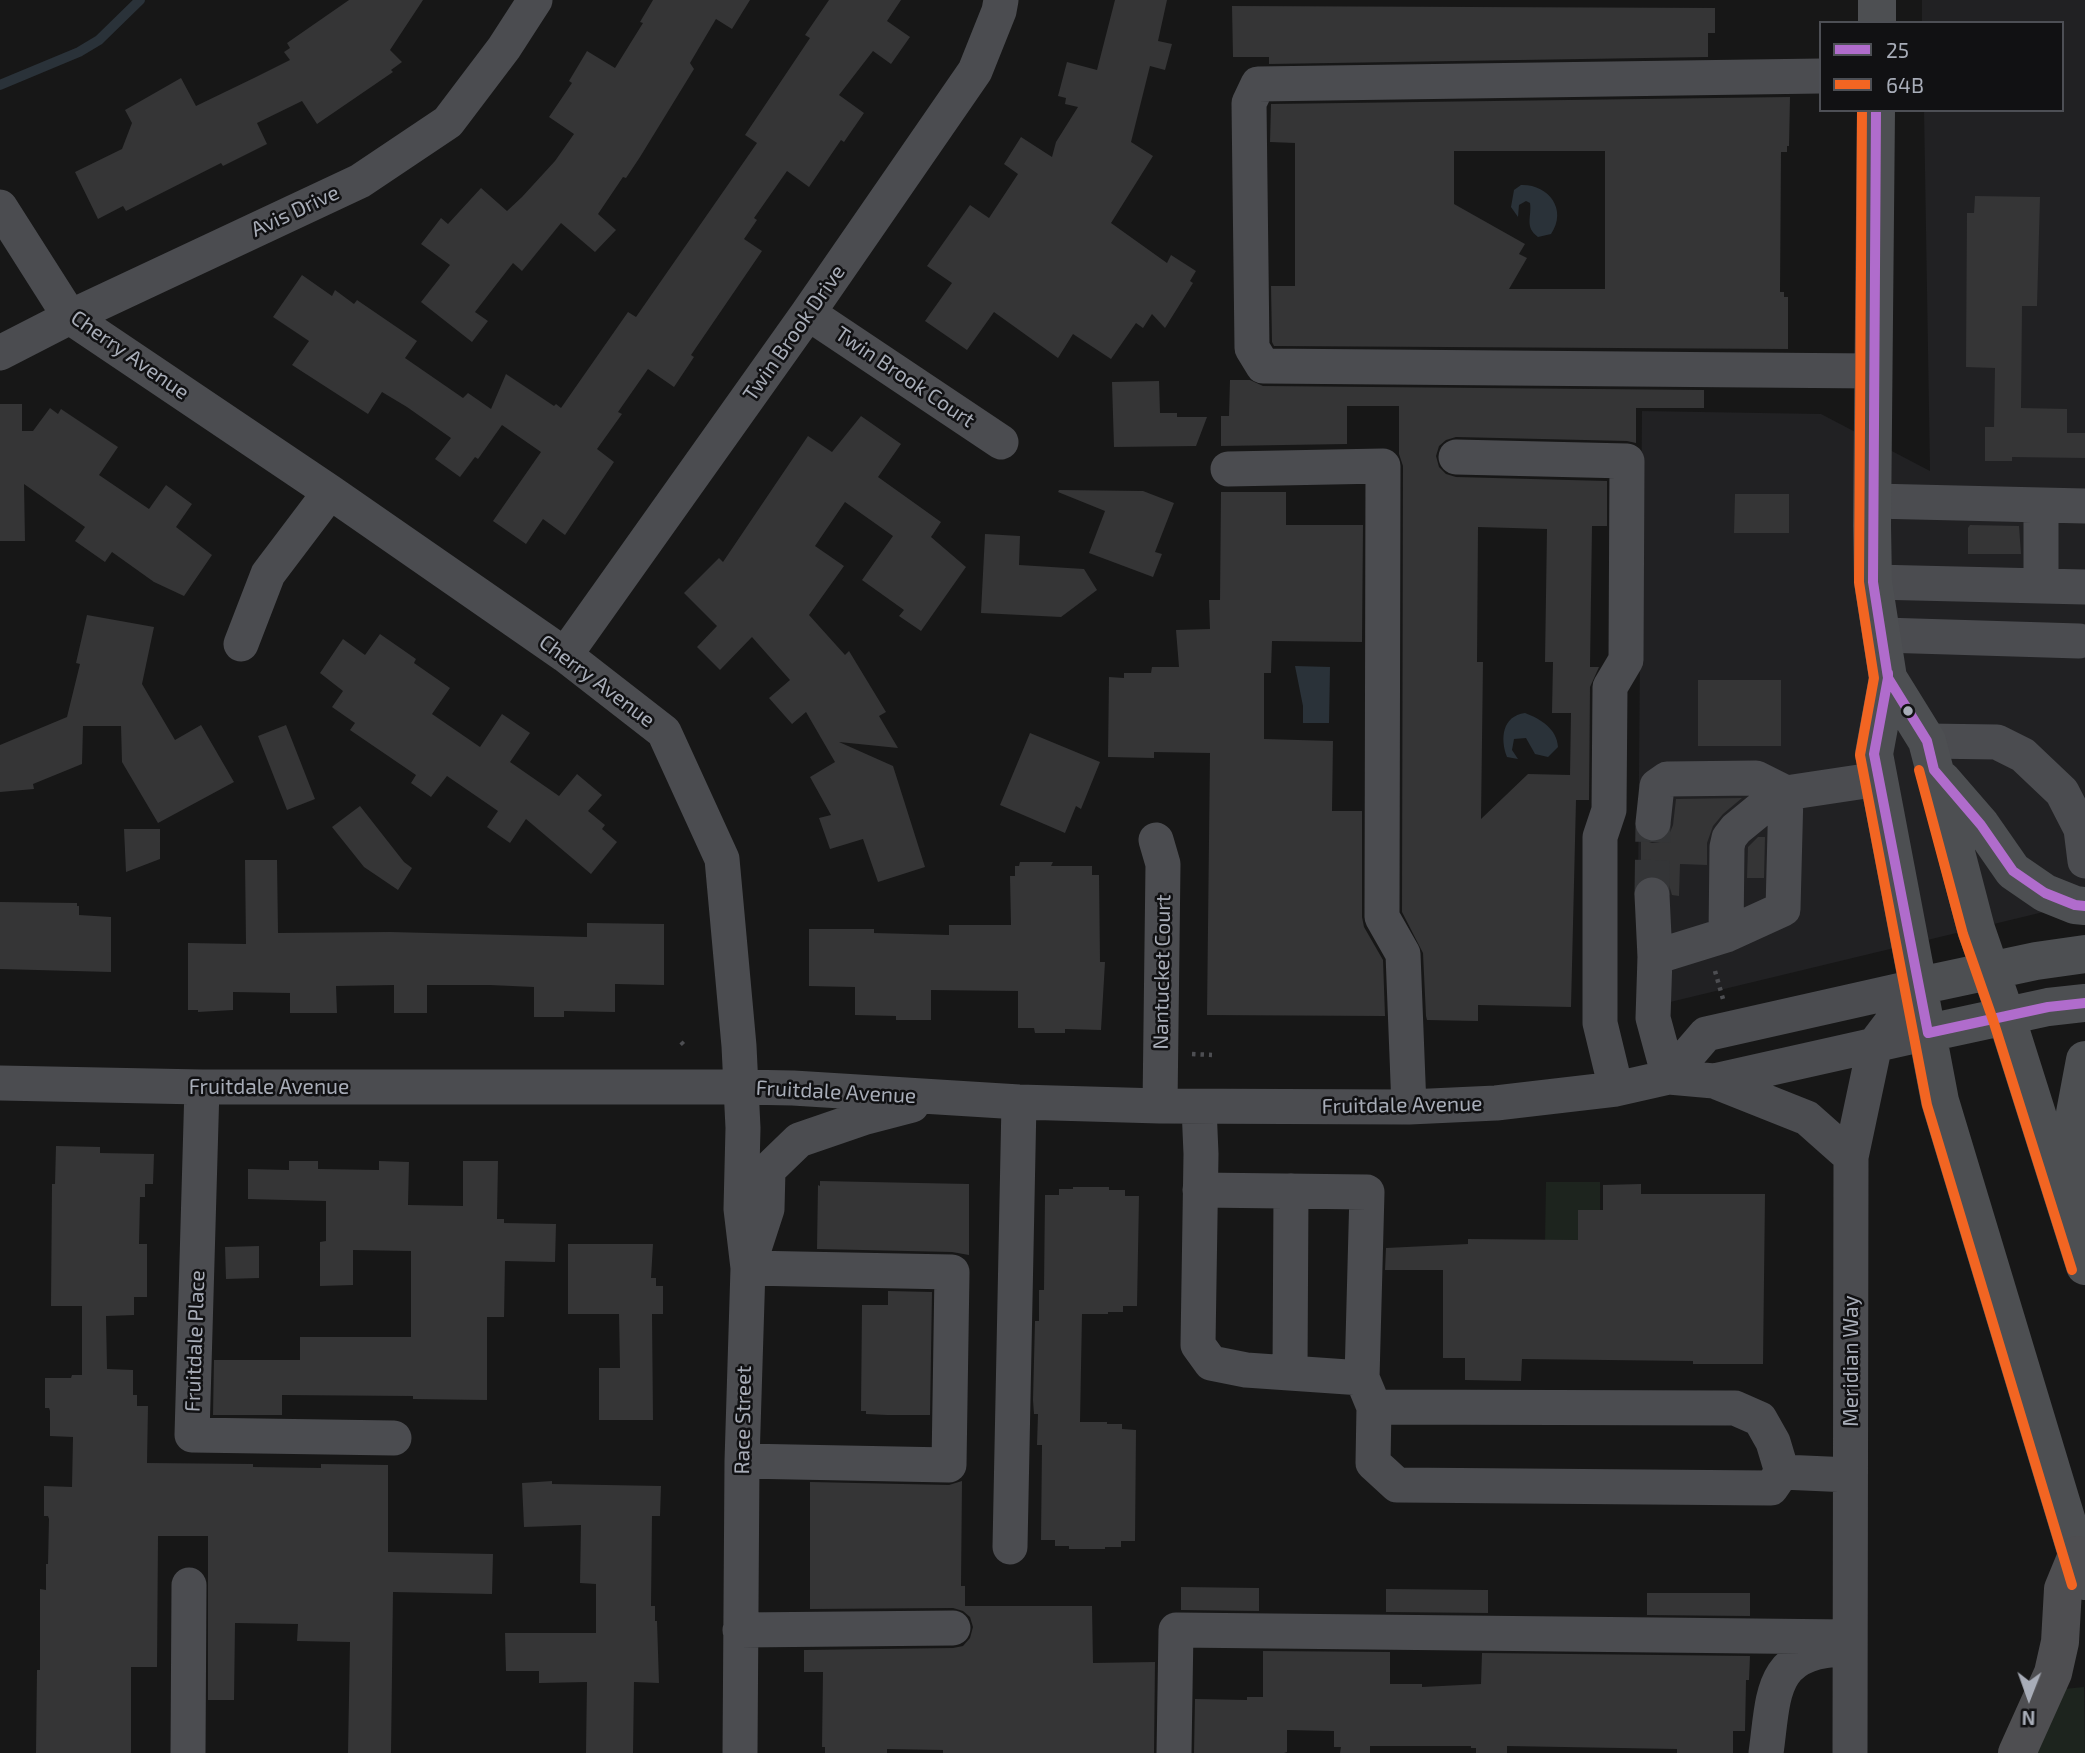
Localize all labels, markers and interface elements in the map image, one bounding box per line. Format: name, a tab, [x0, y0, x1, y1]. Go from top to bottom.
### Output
legend	[1819, 21, 2064, 112]
text: 25	[1886, 37, 1909, 62]
text: 64B	[1886, 72, 1924, 97]
street label: Avis Drive	[247, 180, 343, 242]
street label: Twin Brook Drive	[738, 260, 850, 406]
street label: Cherry Avenue	[66, 305, 194, 405]
street label: Twin Brook Court	[830, 321, 980, 433]
street label: Cherry Avenue	[534, 629, 660, 733]
unlabelled marker	[1901, 704, 1915, 718]
street label: Nantucket Court	[1148, 894, 1176, 1050]
street label: Fruitdale Avenue	[189, 1074, 349, 1100]
street label: Fruitdale Avenue	[755, 1075, 917, 1109]
street label: Fruitdale Avenue	[1321, 1091, 1483, 1119]
street label: Fruitdale Place	[180, 1270, 210, 1412]
street label: Meridian Way	[1838, 1295, 1864, 1427]
street label: Race Street	[729, 1365, 757, 1475]
north arrow	[1994, 1662, 2064, 1732]
text: N	[2022, 1707, 2036, 1730]

